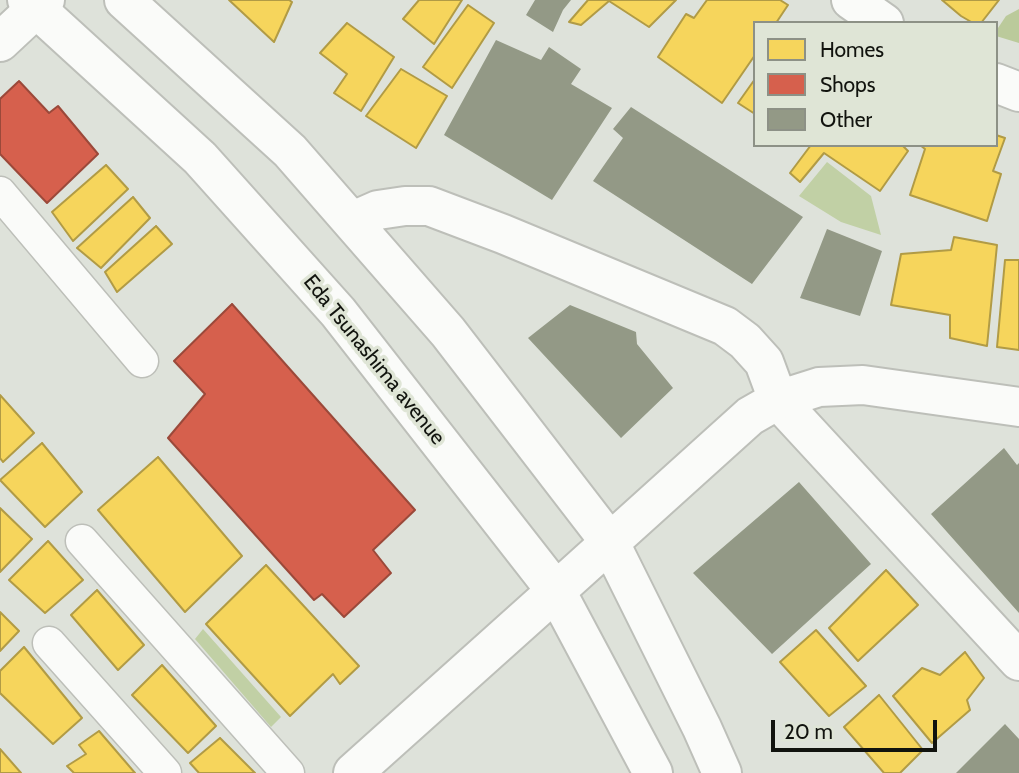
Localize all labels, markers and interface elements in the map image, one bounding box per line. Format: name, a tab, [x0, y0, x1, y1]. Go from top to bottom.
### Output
legend	[753, 21, 998, 147]
text: Homes	[820, 37, 884, 62]
text: Shops	[820, 72, 875, 97]
text: Other	[820, 107, 872, 132]
street label: Eda Tsunashima avenue	[298, 270, 450, 450]
scale bar	[774, 706, 940, 750]
text: 20 m	[784, 719, 833, 744]

